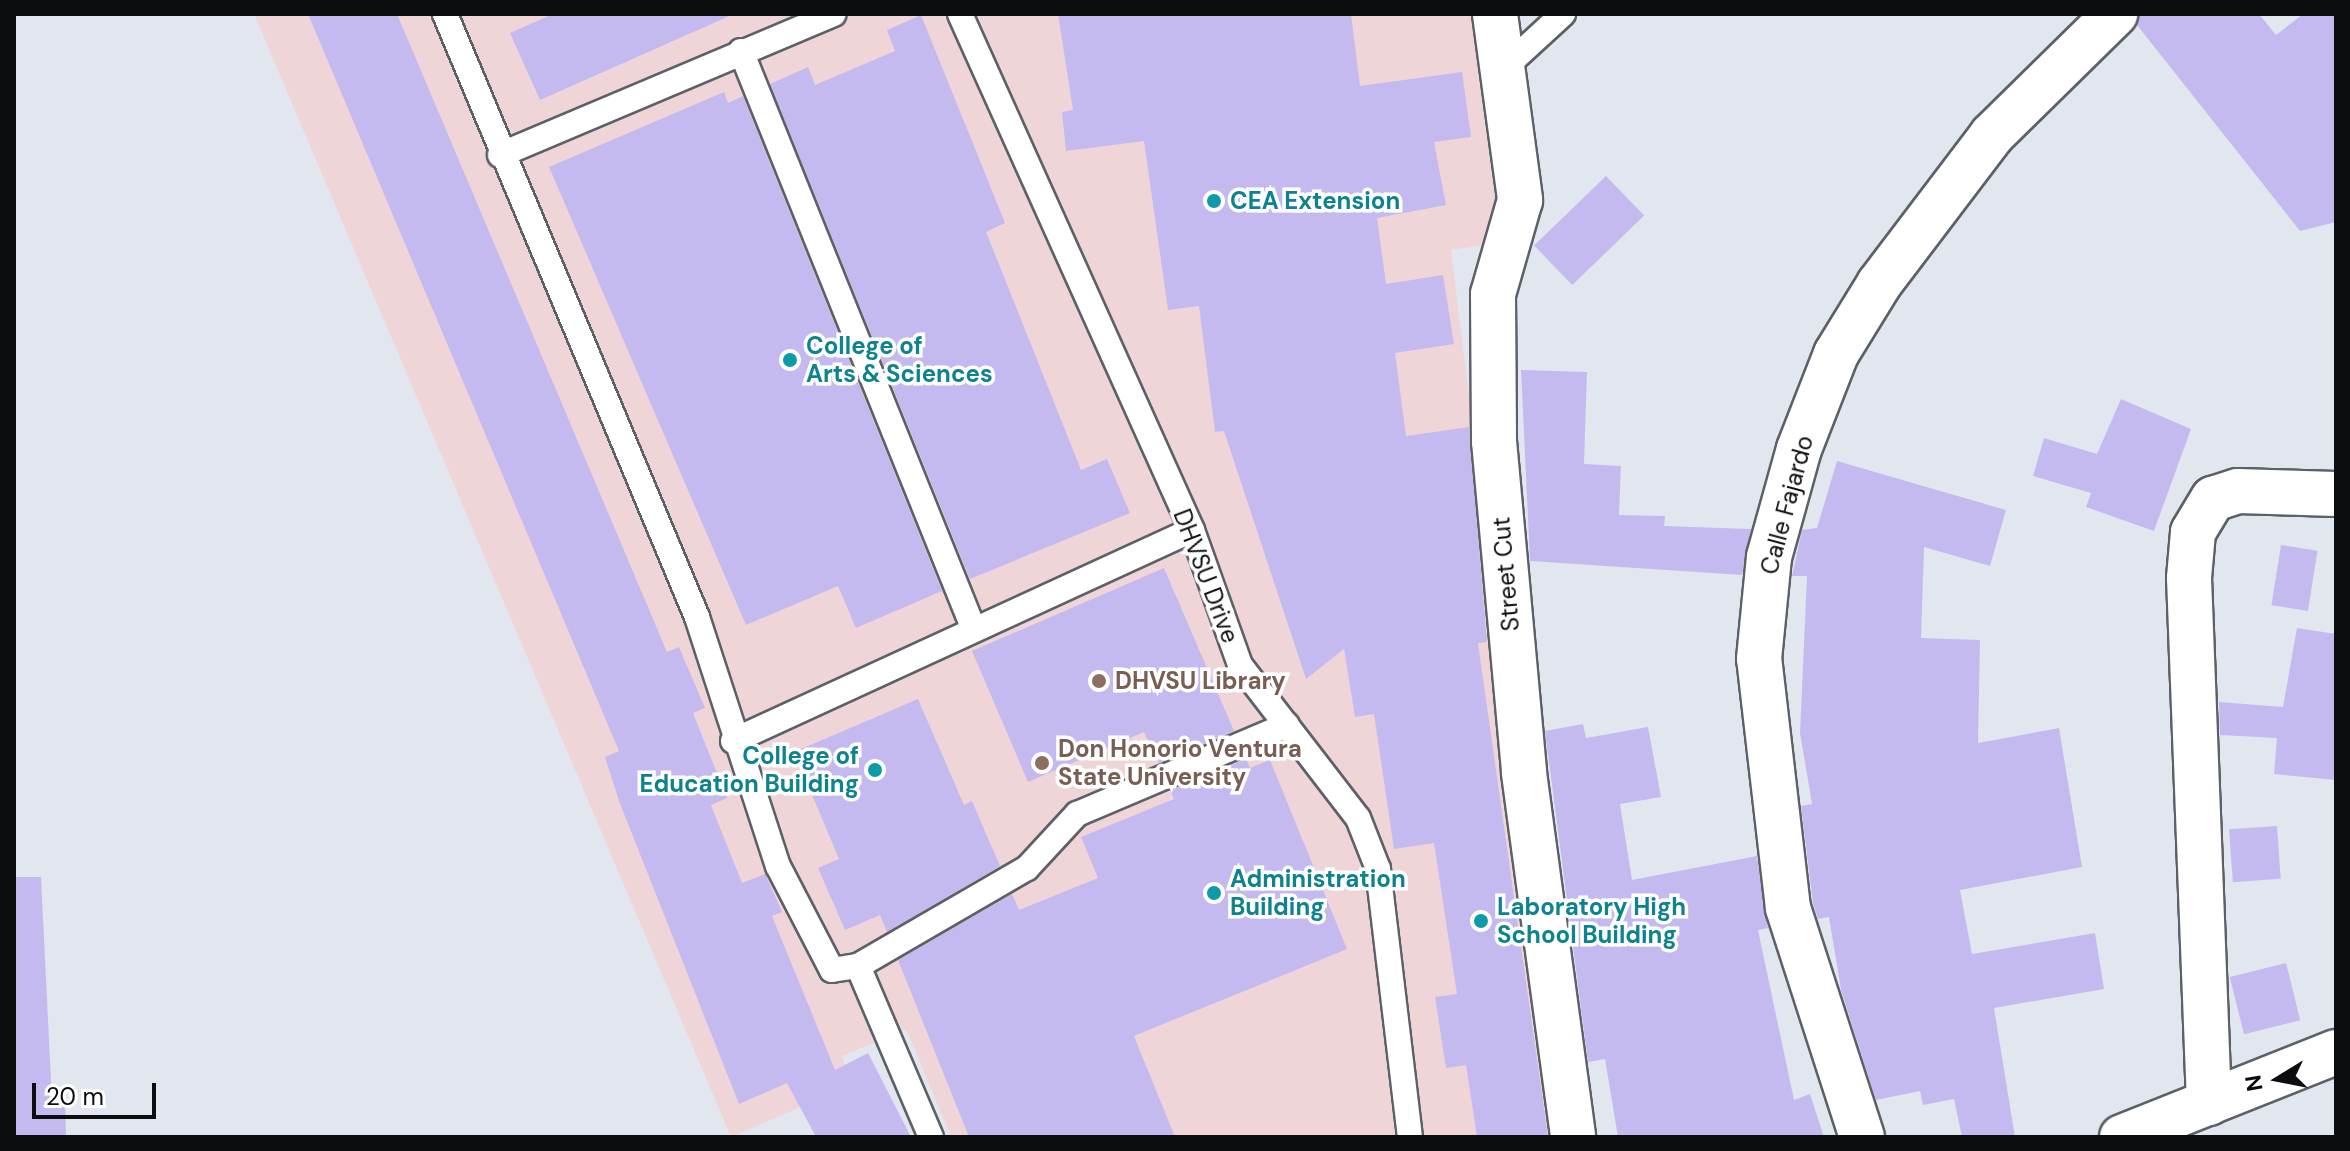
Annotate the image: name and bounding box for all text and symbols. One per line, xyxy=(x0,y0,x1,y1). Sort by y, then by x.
place label: CEA Extension xyxy=(1230,187,1400,215)
marker: CEA Extension xyxy=(1205,192,1223,210)
place label: College of Arts & Sciences xyxy=(806,332,993,388)
marker: College of Arts & Sciences xyxy=(781,351,799,369)
street label: Calle Fajardo xyxy=(1755,432,1819,578)
street label: DHVSU Drive xyxy=(1167,505,1245,647)
street label: Street Cut xyxy=(1487,516,1525,632)
place label: DHVSU Library xyxy=(1115,667,1286,695)
marker: DHVSU Library xyxy=(1090,672,1108,690)
place label: Don Honorio Ventura State University xyxy=(1058,735,1302,791)
place label: College of Education Building xyxy=(639,742,859,798)
marker: Don Honorio Ventura State University xyxy=(1033,754,1051,772)
marker: College of Education Building xyxy=(866,761,884,779)
place label: Administration Building xyxy=(1230,865,1406,921)
marker: Administration Building xyxy=(1205,884,1223,902)
place label: Laboratory High School Building xyxy=(1497,893,1686,949)
marker: Laboratory High School Building xyxy=(1472,912,1490,930)
north arrow xyxy=(2238,1039,2318,1119)
scale bar xyxy=(36,1067,160,1117)
text: N xyxy=(2238,1073,2270,1094)
text: 20 m xyxy=(46,1081,104,1112)

